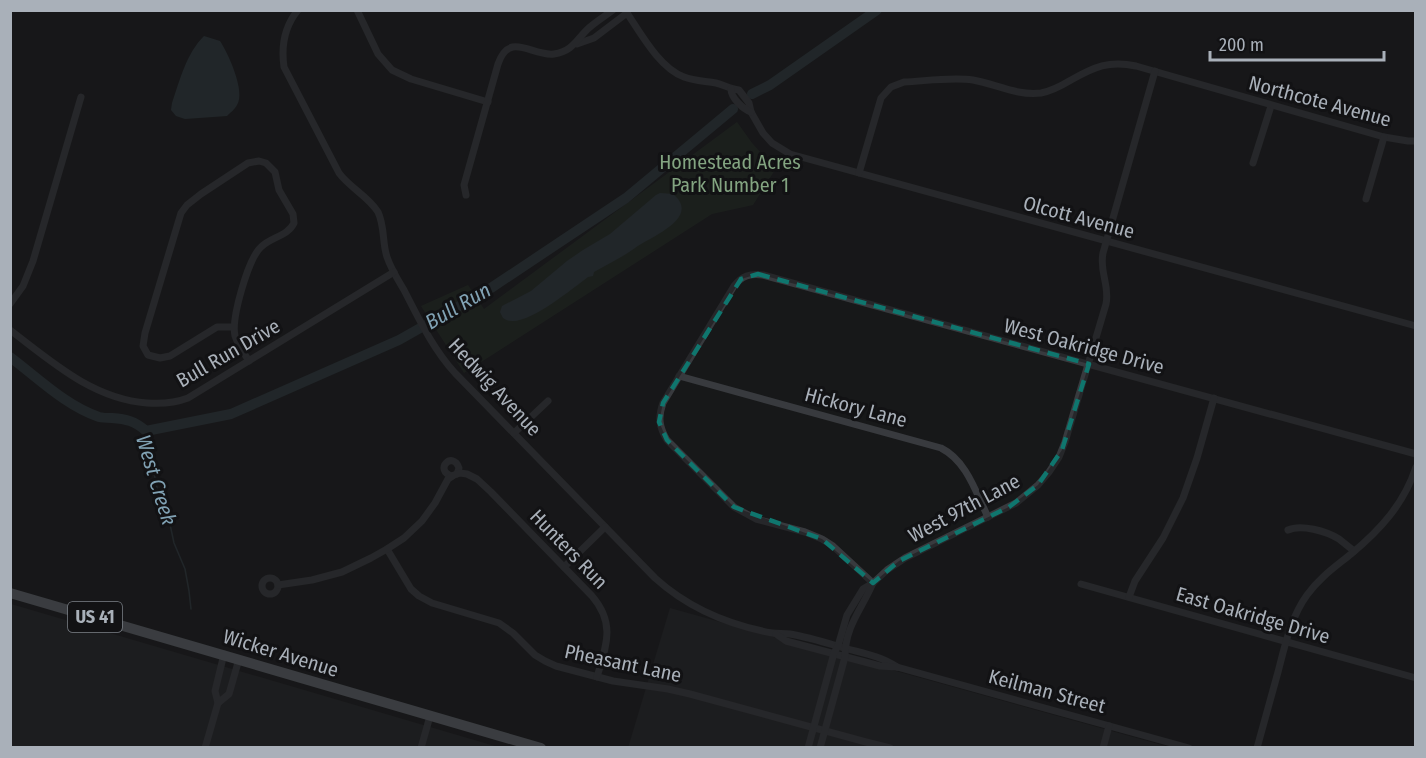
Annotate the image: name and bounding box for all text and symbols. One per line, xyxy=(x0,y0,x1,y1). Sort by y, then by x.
scale bar xyxy=(1210,24,1384,62)
text: 200 m xyxy=(1219,34,1264,56)
street label: Northcote Avenue xyxy=(1246,70,1394,132)
park label: Homestead Acres Park Number 1 xyxy=(659,150,801,197)
street label: Olcott Avenue xyxy=(1021,191,1137,243)
water label: Bull Run xyxy=(421,277,495,335)
street label: West Oakridge Drive xyxy=(1001,313,1167,379)
street label: Bull Run Drive xyxy=(172,314,284,392)
street label: Hedwig Avenue xyxy=(444,333,546,441)
street label: Hickory Lane xyxy=(802,382,910,432)
water label: West Creek xyxy=(130,432,182,528)
street label: West 97th Lane xyxy=(904,469,1024,547)
street label: Hunters Run xyxy=(525,504,613,594)
street label: East Oakridge Drive xyxy=(1173,582,1333,648)
road number: US 41 xyxy=(68,602,122,632)
street label: Wicker Avenue xyxy=(220,624,342,682)
street label: Pheasant Lane xyxy=(562,639,684,687)
street label: Keilman Street xyxy=(986,664,1109,718)

